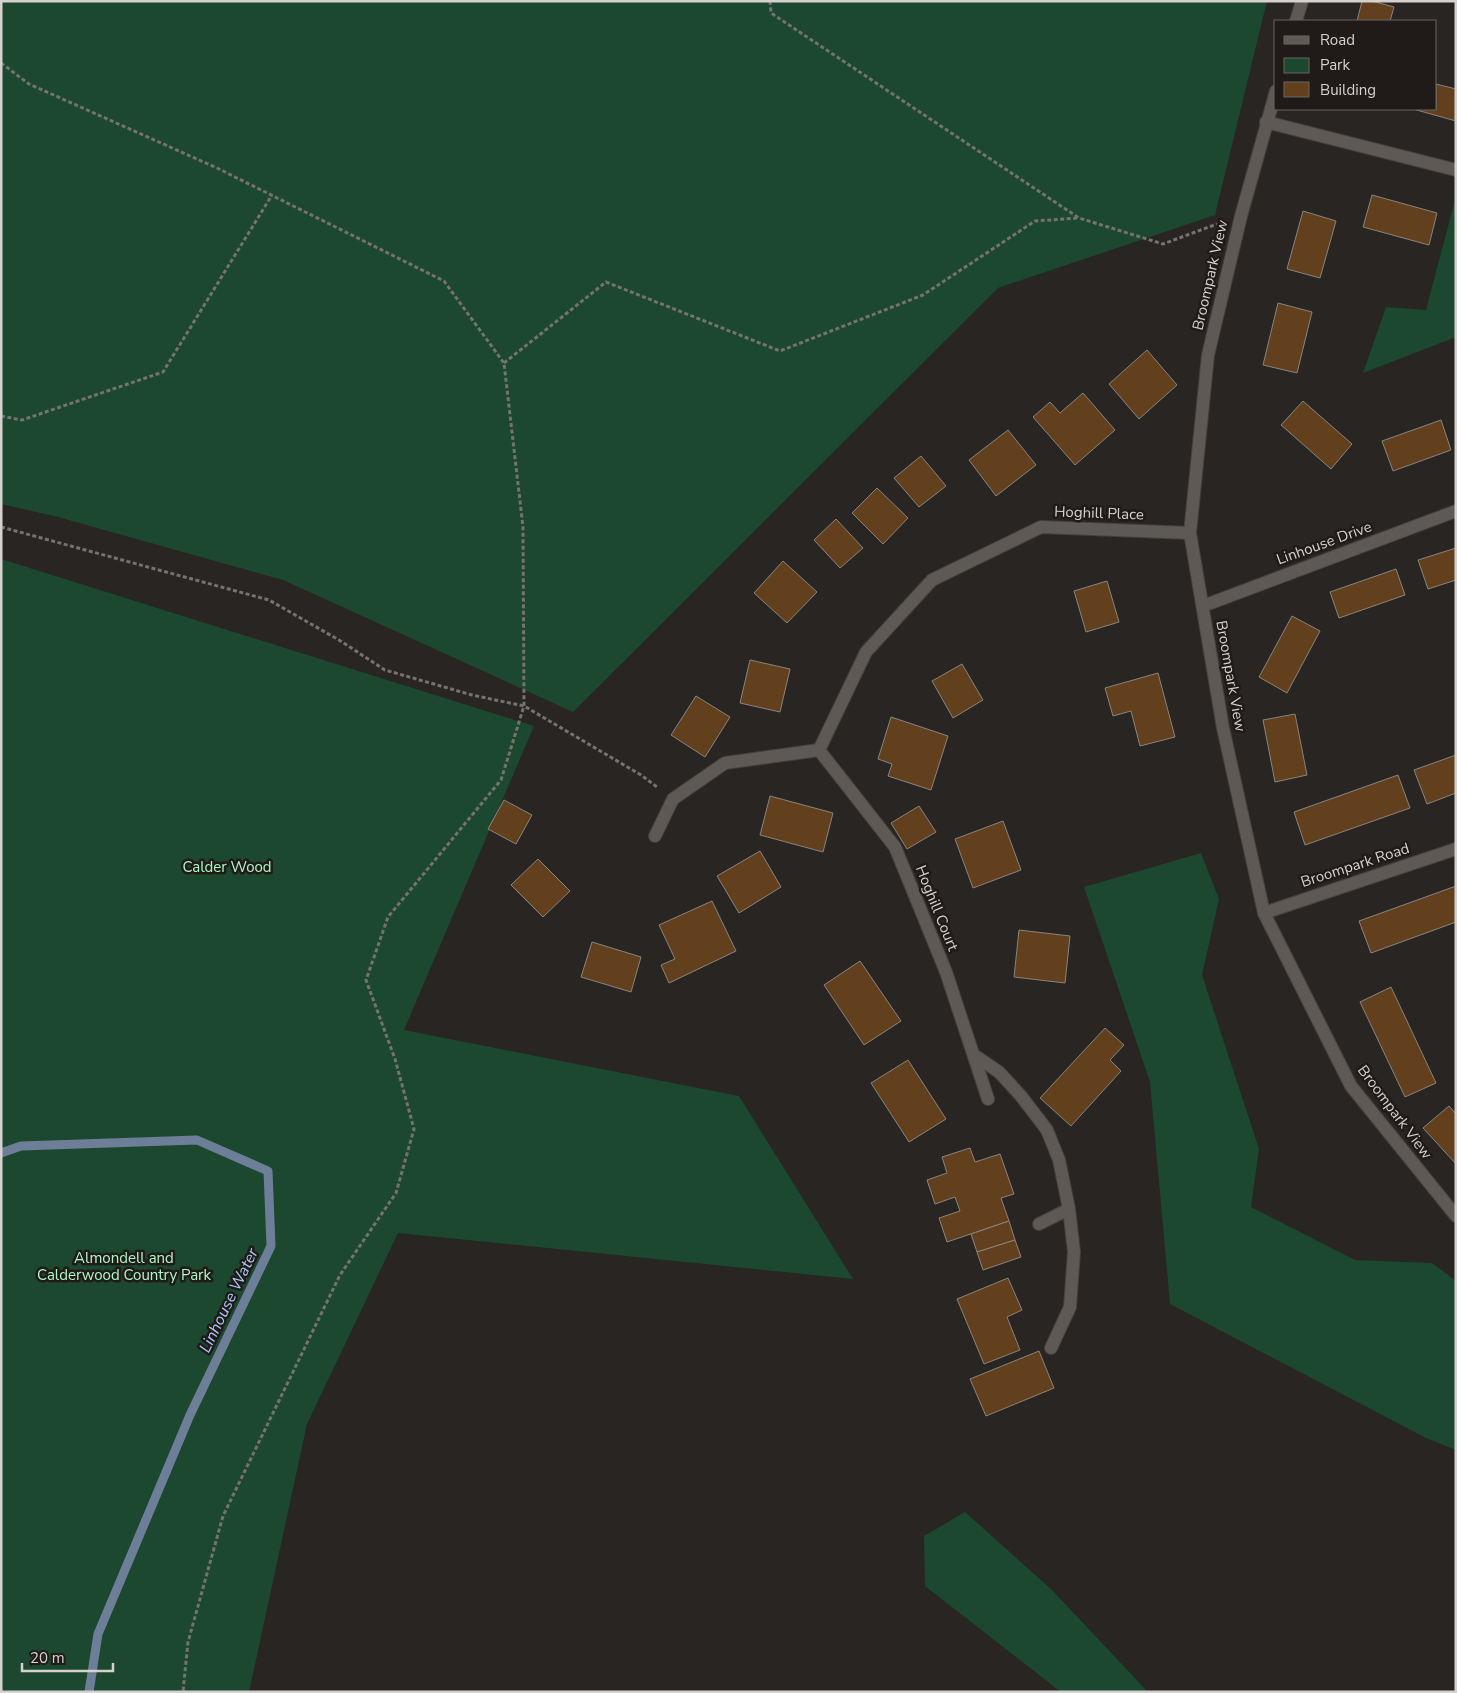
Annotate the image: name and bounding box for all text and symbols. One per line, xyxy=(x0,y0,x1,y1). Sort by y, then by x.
legend xyxy=(1274,20,1437,110)
text: Road xyxy=(1320,30,1355,50)
text: Park xyxy=(1320,55,1350,75)
text: Building xyxy=(1320,80,1376,100)
street label: Broompark View xyxy=(1188,217,1233,332)
street label: Hoghill Place xyxy=(1054,501,1144,525)
street label: Linhouse Drive xyxy=(1274,516,1374,570)
street label: Broompark View xyxy=(1211,619,1251,734)
street label: Broompark Road xyxy=(1298,838,1412,892)
park label: Calder Wood xyxy=(182,857,272,877)
street label: Hoghill Court xyxy=(911,862,964,954)
street label: Broompark View xyxy=(1353,1061,1437,1163)
water label: Linhouse Water xyxy=(194,1243,264,1356)
park label: Almondell and Calderwood Country Park xyxy=(37,1248,211,1285)
scale bar xyxy=(22,1640,114,1672)
text: 20 m xyxy=(30,1648,65,1668)

